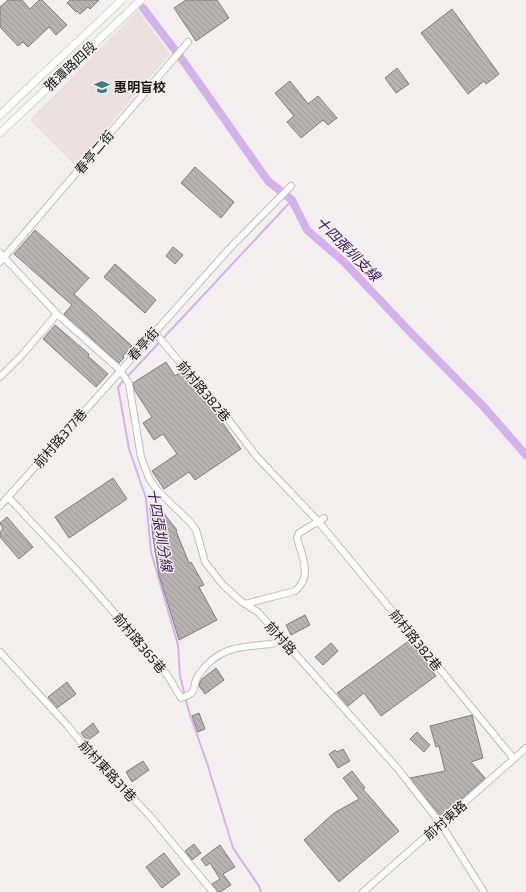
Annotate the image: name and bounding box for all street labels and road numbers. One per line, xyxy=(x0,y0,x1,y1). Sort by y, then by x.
street label: 雅潭路四段 xyxy=(41,38,99,94)
street label: 春亭二街 xyxy=(71,127,117,177)
street label: 春亭街 xyxy=(124,324,162,364)
street label: 前村路382巷 xyxy=(174,357,234,425)
street label: 前村路377巷 xyxy=(30,405,90,471)
street label: 前村路382巷 xyxy=(386,606,446,674)
street label: 前村路365巷 xyxy=(110,610,170,676)
street label: 前村路 xyxy=(262,618,300,658)
street label: 前村東路31巷 xyxy=(76,737,140,805)
street label: 前村東路 xyxy=(420,797,470,843)

